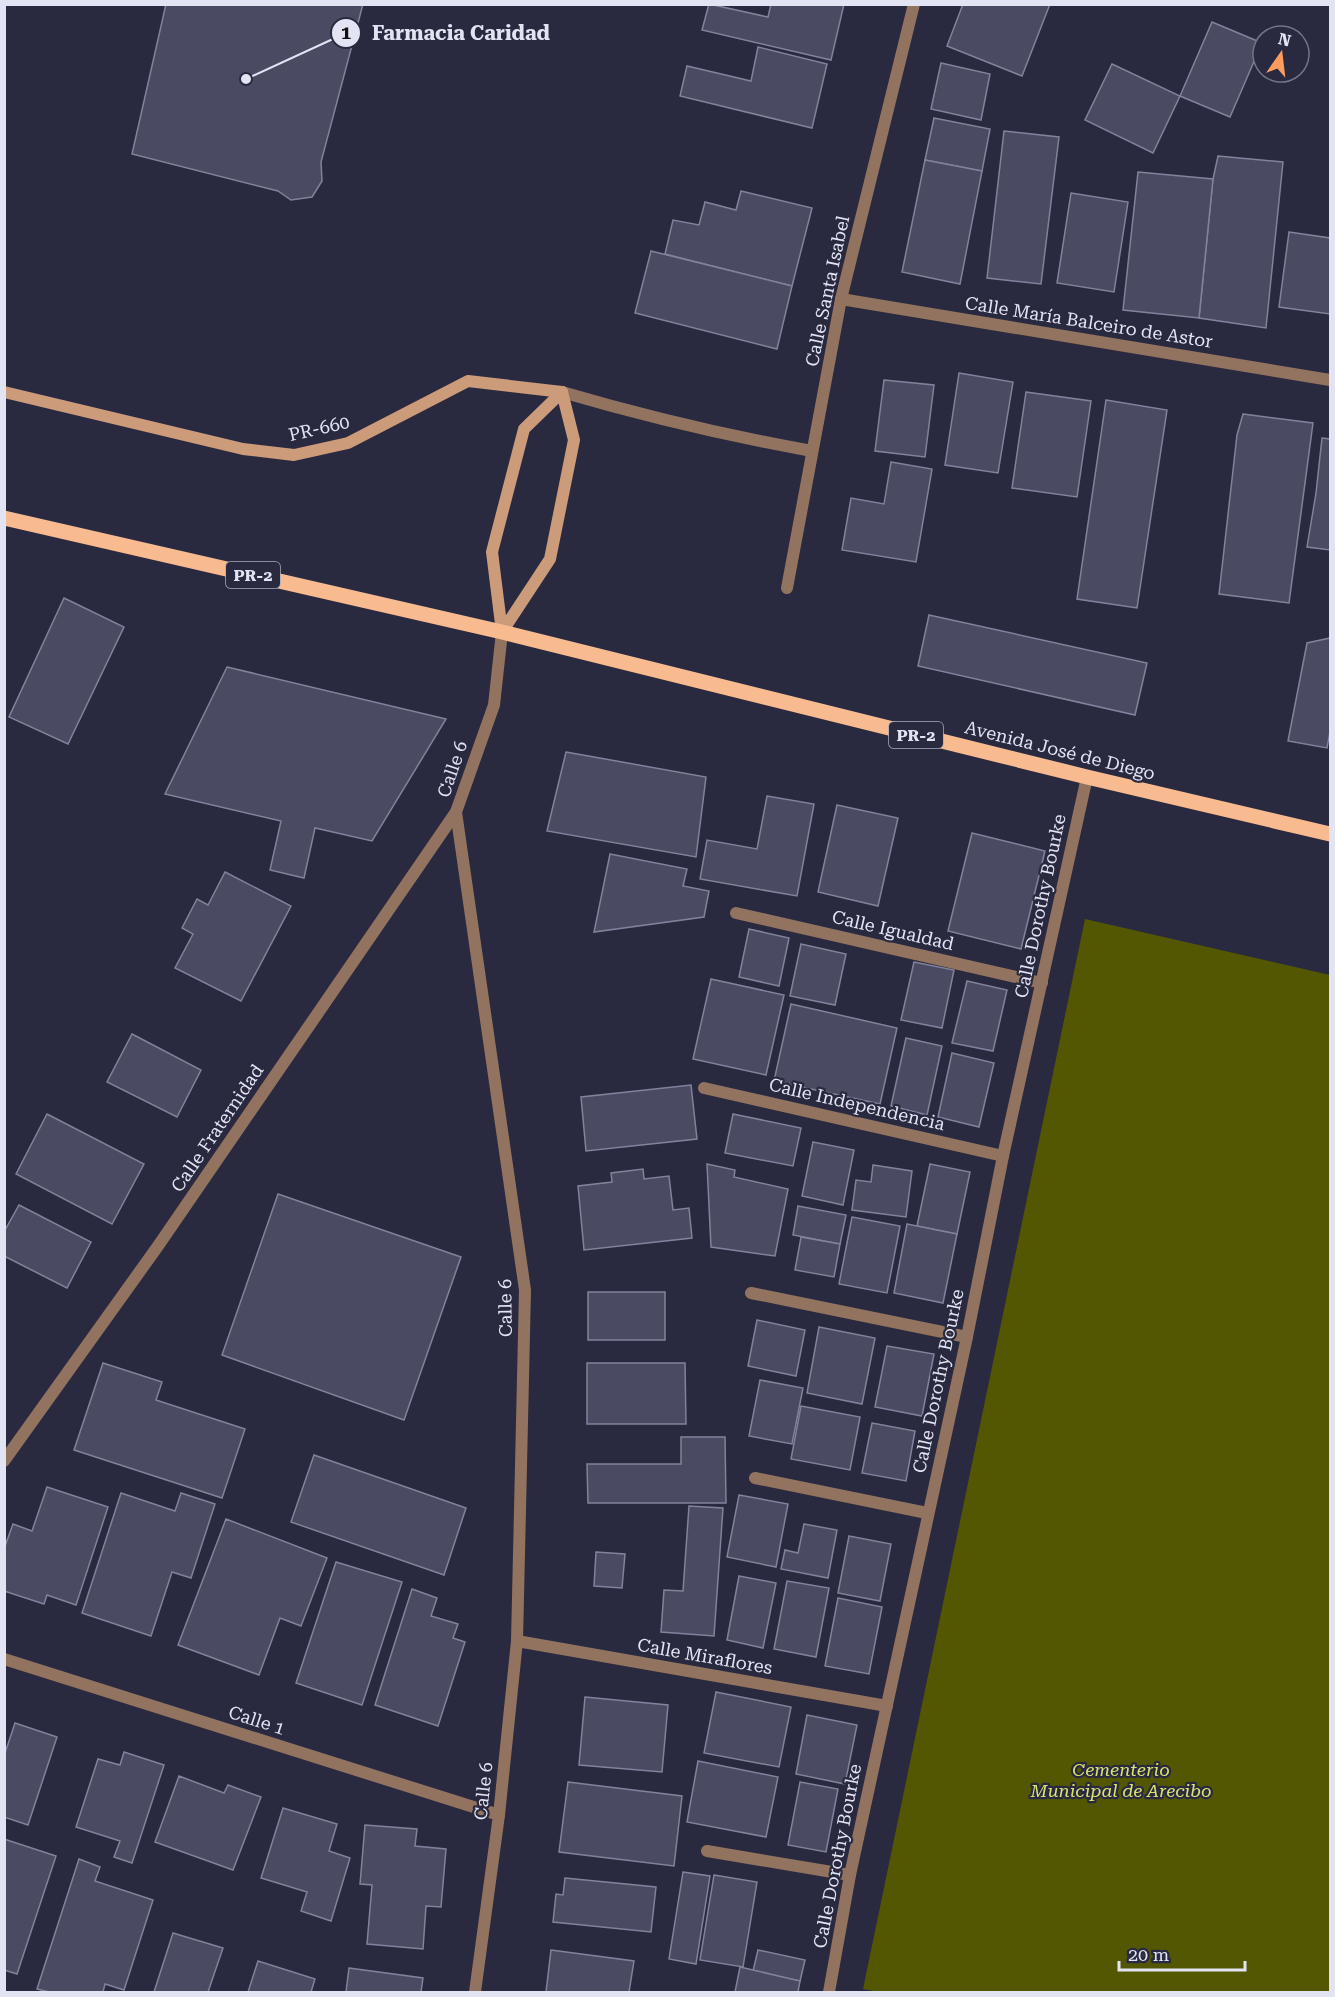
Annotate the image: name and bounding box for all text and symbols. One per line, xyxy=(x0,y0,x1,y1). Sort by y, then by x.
callout: Farmacia Caridad xyxy=(331,14,562,52)
text: Farmacia Caridad xyxy=(372,21,551,45)
text: 1 xyxy=(341,22,351,43)
north arrow xyxy=(1251,24,1311,84)
text: N xyxy=(1276,29,1293,51)
street label: Calle Santa Isabel xyxy=(801,213,853,368)
street label: Calle María Balceiro de Astor xyxy=(964,292,1214,352)
street label: PR-660 xyxy=(287,411,351,445)
road number: PR-2 xyxy=(226,562,280,588)
street label: Avenida José de Diego xyxy=(963,716,1157,784)
road number: PR-2 xyxy=(889,722,943,748)
street label: Calle 6 xyxy=(433,738,471,800)
street label: Calle Dorothy Bourke xyxy=(1010,812,1070,1000)
street label: Calle Igualdad xyxy=(830,906,956,954)
street label: Calle Fraternidad xyxy=(167,1060,268,1196)
street label: Calle Independencia xyxy=(767,1074,947,1135)
street label: Calle 6 xyxy=(494,1279,516,1337)
street label: Calle Dorothy Bourke xyxy=(908,1287,968,1475)
street label: Calle Miraflores xyxy=(636,1634,774,1678)
street label: Calle 1 xyxy=(226,1701,288,1739)
park label: Cementerio Municipal de Arecibo xyxy=(1030,1759,1211,1801)
street label: Calle 6 xyxy=(470,1761,496,1821)
street label: Calle Dorothy Bourke xyxy=(809,1762,865,1950)
scale bar xyxy=(1119,1934,1245,1972)
text: 20 m xyxy=(1128,1944,1169,1965)

